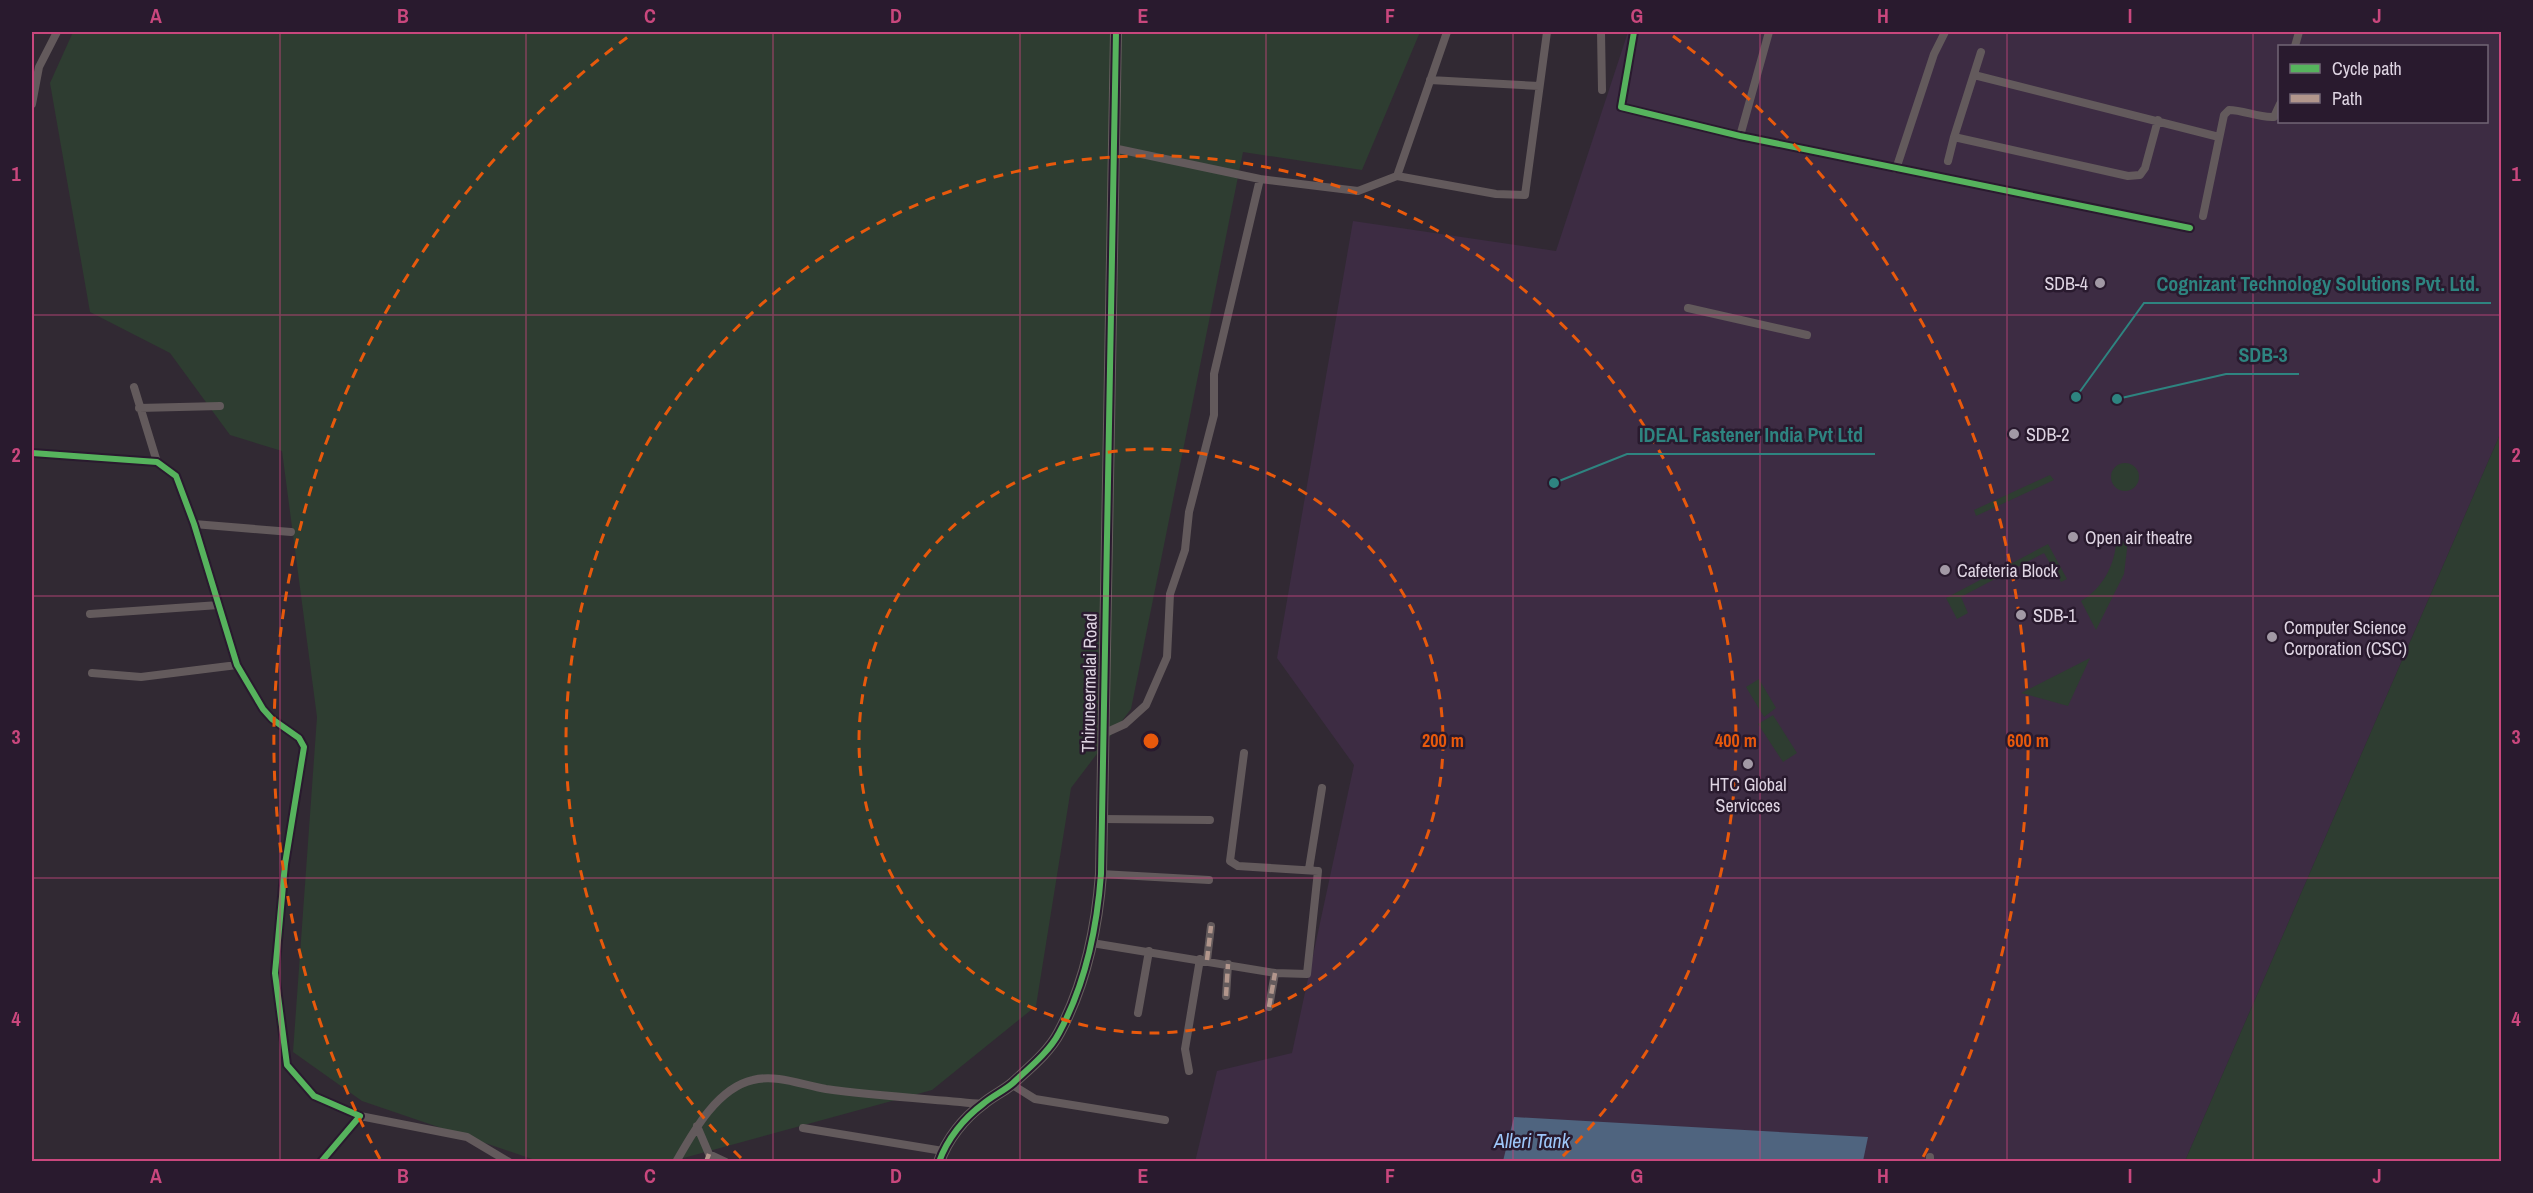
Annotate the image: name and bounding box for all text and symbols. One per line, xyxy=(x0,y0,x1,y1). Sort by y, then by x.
text: A xyxy=(150,2,162,29)
text: B xyxy=(397,2,409,29)
text: C xyxy=(644,2,656,29)
text: D xyxy=(890,2,902,29)
text: E xyxy=(1138,2,1149,29)
text: F xyxy=(1385,2,1395,29)
text: G xyxy=(1631,2,1643,29)
text: H xyxy=(1877,2,1889,29)
text: I xyxy=(2128,2,2132,29)
text: J xyxy=(2372,2,2382,29)
legend xyxy=(2278,45,2488,123)
text: Cycle path xyxy=(2332,56,2402,81)
text: Path xyxy=(2332,86,2362,111)
text: 1 xyxy=(11,160,21,187)
text: 1 xyxy=(2511,160,2521,187)
callout: Cognizant Technology Solutions Pvt. Ltd. xyxy=(2144,265,2491,303)
text: Cognizant Technology Solutions Pvt. Ltd. xyxy=(2156,270,2480,297)
place label: SDB-4 xyxy=(2045,271,2088,296)
marker: SDB-4 xyxy=(2093,276,2107,290)
callout: SDB-3 xyxy=(2226,336,2299,374)
text: SDB-3 xyxy=(2238,341,2288,368)
callout: IDEAL Fastener India Pvt Ltd xyxy=(1627,416,1875,454)
text: IDEAL Fastener India Pvt Ltd xyxy=(1639,421,1863,448)
place label: SDB-2 xyxy=(2026,422,2069,447)
marker: SDB-2 xyxy=(2007,427,2021,441)
text: 2 xyxy=(11,441,21,468)
text: 2 xyxy=(2511,441,2521,468)
place label: Open air theatre xyxy=(2085,525,2193,550)
marker: Open air theatre xyxy=(2066,530,2080,544)
place label: Cafeteria Block xyxy=(1957,558,2059,583)
marker: Cafeteria Block xyxy=(1938,563,1952,577)
place label: SDB-1 xyxy=(2033,603,2077,628)
marker: SDB-1 xyxy=(2014,608,2028,622)
street label: Thiruneermalai Road xyxy=(1075,613,1103,753)
place label: Computer Science Corporation (CSC) xyxy=(2284,615,2407,661)
marker: Computer Science Corporation (CSC) xyxy=(2265,630,2279,644)
text: 3 xyxy=(11,723,21,750)
text: 3 xyxy=(2511,723,2521,750)
text: 200 m xyxy=(1422,728,1464,753)
text: 400 m xyxy=(1715,728,1757,753)
text: 600 m xyxy=(2007,728,2049,753)
centre of rings xyxy=(1141,731,1161,751)
marker: HTC Global Servicces xyxy=(1741,757,1755,771)
place label: HTC Global Servicces xyxy=(1709,772,1787,818)
text: 4 xyxy=(11,1005,21,1032)
text: 4 xyxy=(2511,1005,2521,1032)
water label: Alleri Tank xyxy=(1493,1127,1571,1154)
text: A xyxy=(150,1162,162,1189)
text: B xyxy=(397,1162,409,1189)
text: C xyxy=(644,1162,656,1189)
text: D xyxy=(890,1162,902,1189)
text: E xyxy=(1138,1162,1149,1189)
text: F xyxy=(1385,1162,1395,1189)
text: G xyxy=(1631,1162,1643,1189)
text: H xyxy=(1877,1162,1889,1189)
text: I xyxy=(2128,1162,2132,1189)
text: J xyxy=(2372,1162,2382,1189)

